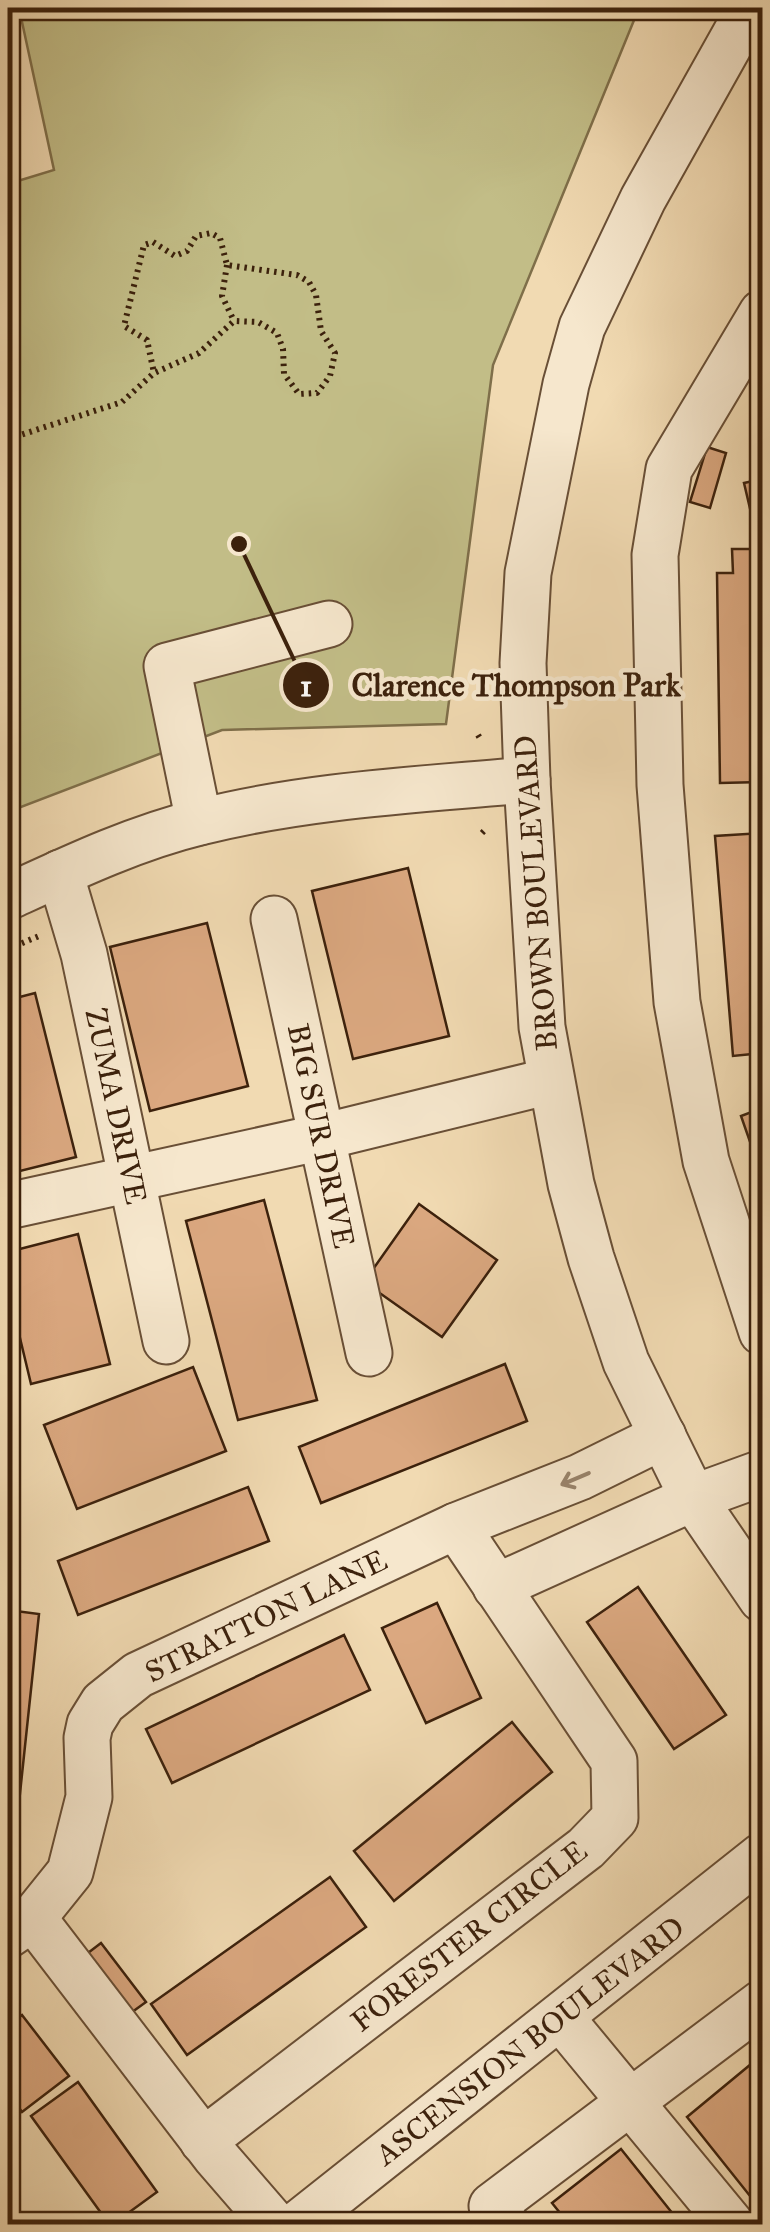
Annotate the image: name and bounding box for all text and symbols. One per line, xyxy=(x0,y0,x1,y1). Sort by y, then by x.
callout: Clarence Thompson Park xyxy=(281,654,700,716)
text: Clarence Thompson Park xyxy=(352,666,682,705)
text: 1 xyxy=(300,668,312,704)
street label: BROWN BOULEVARD xyxy=(507,734,565,1052)
street label: ZUMA DRIVE xyxy=(78,1005,154,1207)
street label: BIG SUR DRIVE xyxy=(280,1020,362,1252)
one-way arrow xyxy=(560,1471,591,1489)
street label: STRATTON LANE xyxy=(139,1542,393,1690)
street label: FORESTER CIRCLE xyxy=(344,1833,594,2039)
street label: ASCENSION BOULEVARD xyxy=(367,1909,692,2174)

